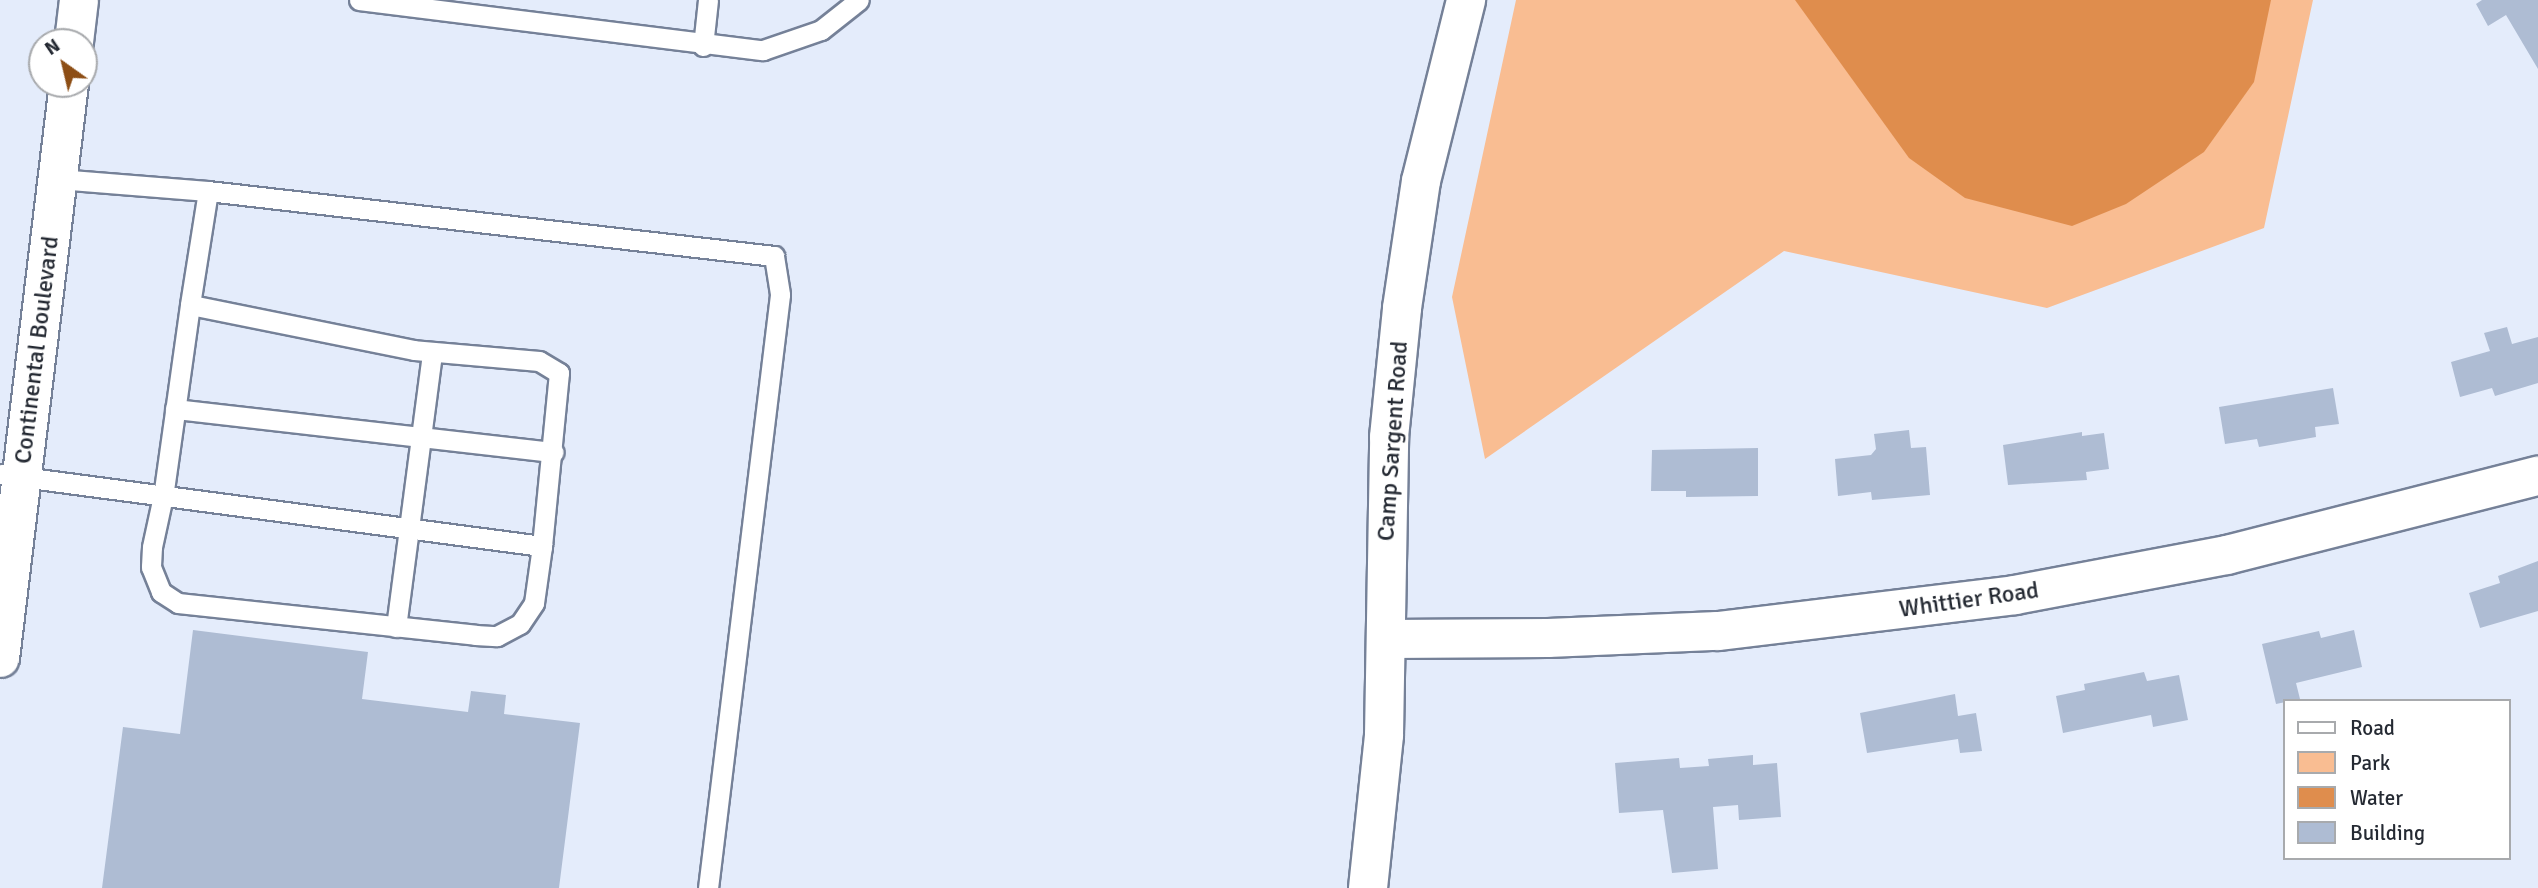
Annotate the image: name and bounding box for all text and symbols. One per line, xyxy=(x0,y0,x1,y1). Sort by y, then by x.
north arrow xyxy=(28,28,98,98)
text: N xyxy=(40,34,65,61)
street label: Continental Boulevard xyxy=(9,235,65,465)
street label: Camp Sargent Road xyxy=(1372,340,1414,542)
street label: Whittier Road xyxy=(1897,576,2041,624)
legend xyxy=(2282,699,2510,860)
text: Road xyxy=(2350,715,2395,741)
text: Park xyxy=(2350,750,2390,776)
text: Water xyxy=(2350,785,2403,811)
text: Building xyxy=(2350,820,2425,846)

